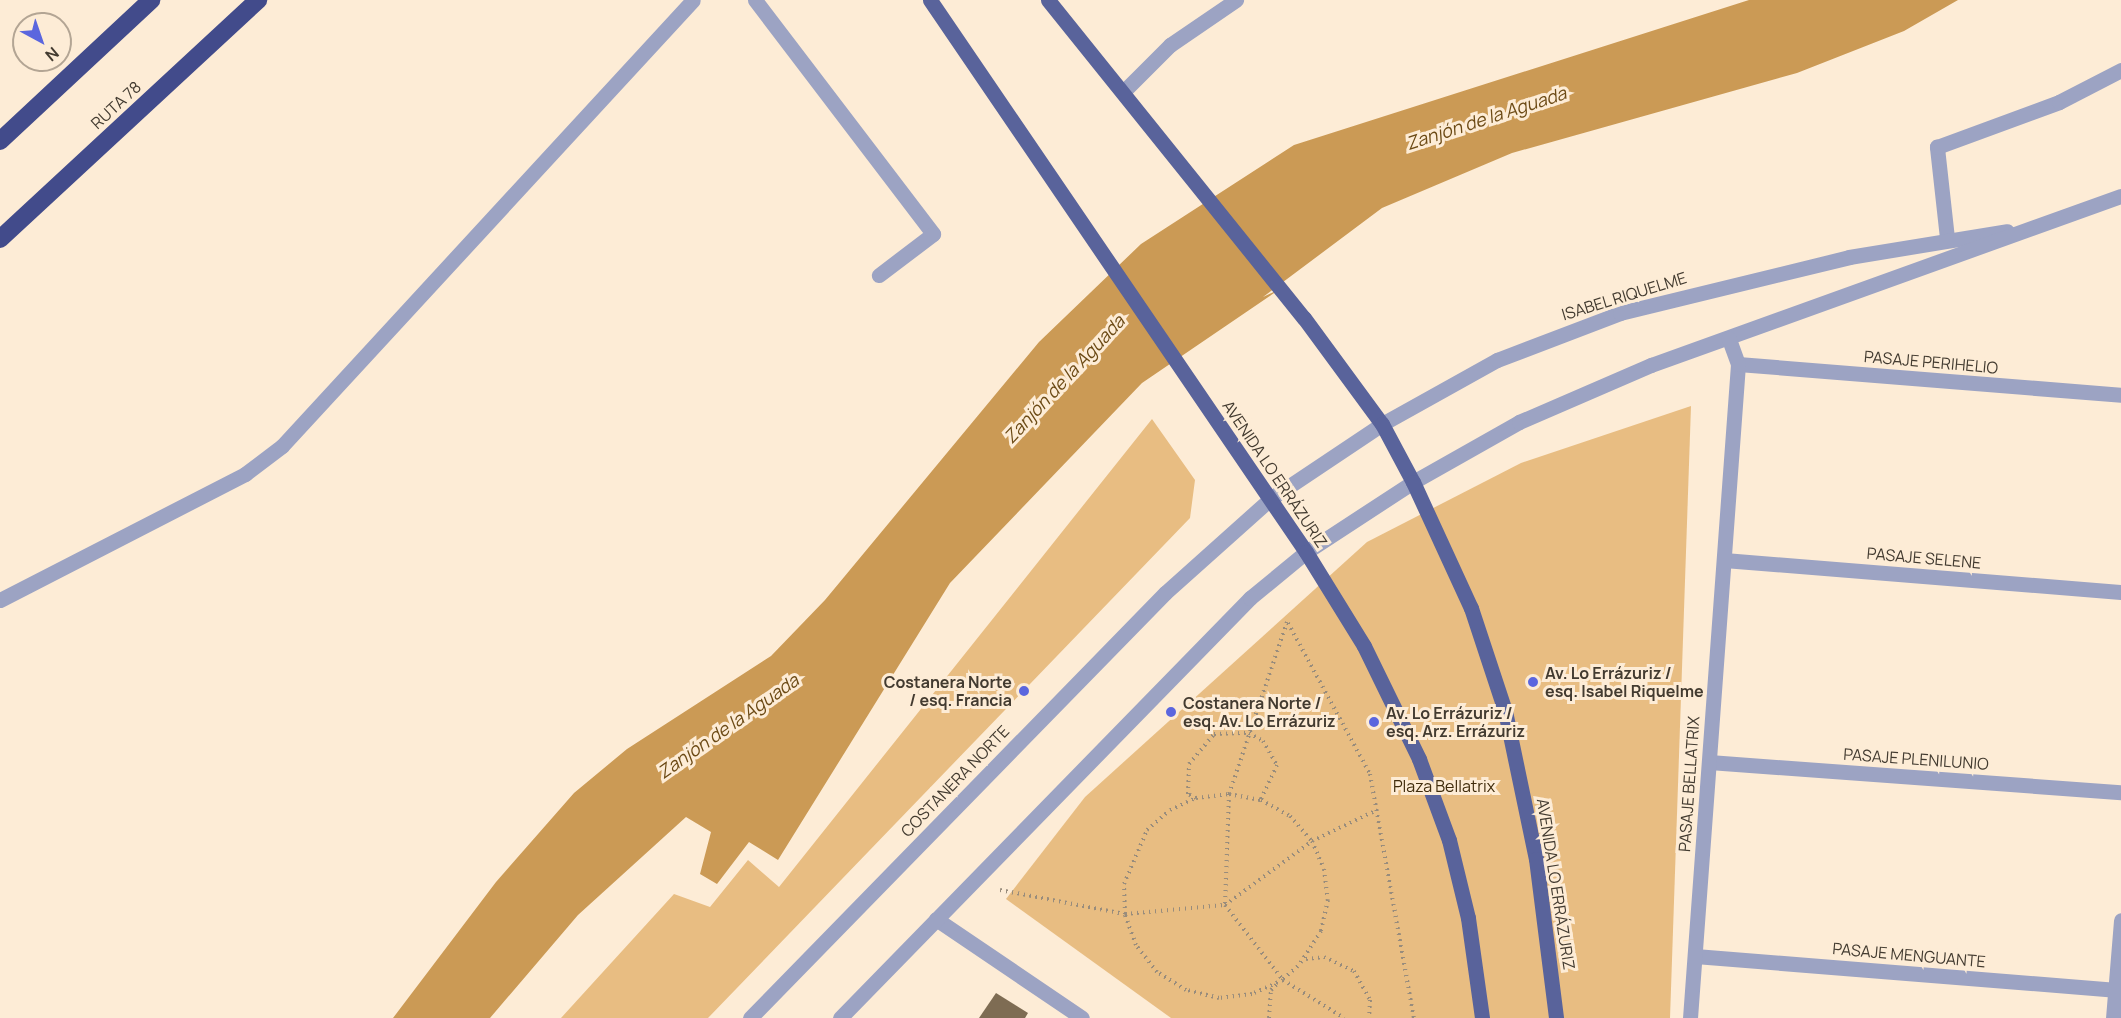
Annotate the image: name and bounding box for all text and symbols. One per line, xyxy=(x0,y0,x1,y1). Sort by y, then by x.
north arrow xyxy=(12,12,72,72)
text: N xyxy=(41,42,64,66)
street label: RUTA 78 xyxy=(87,77,145,133)
water label: Zanjón de la Aguada xyxy=(1403,82,1569,154)
street label: ISABEL RIQUELME xyxy=(1559,268,1689,324)
water label: Zanjón de la Aguada xyxy=(999,310,1129,448)
street label: PASAJE PERIHELIO xyxy=(1863,347,1999,377)
street label: AVENIDA LO ERRÁZURIZ xyxy=(1219,397,1331,551)
street label: PASAJE SELENE xyxy=(1866,543,1982,573)
place label: Av. Lo Errázuriz / esq. Isabel Riquelme xyxy=(1545,663,1704,701)
water label: Zanjón de la Aguada xyxy=(653,669,803,783)
place label: Costanera Norte / esq. Francia xyxy=(884,672,1012,710)
marker: Av. Lo Errázuriz / esq. Isabel Riquelme xyxy=(1526,675,1540,689)
marker: Costanera Norte / esq. Francia xyxy=(1017,684,1031,698)
place label: Costanera Norte / esq. Av. Lo Errázuriz xyxy=(1183,693,1336,731)
place label: Av. Lo Errázuriz / esq. Arz. Errázuriz xyxy=(1386,703,1525,741)
marker: Costanera Norte / esq. Av. Lo Errázuriz xyxy=(1164,705,1178,719)
marker: Av. Lo Errázuriz / esq. Arz. Errázuriz xyxy=(1367,715,1381,729)
street label: PASAJE BELLATRIX xyxy=(1675,716,1703,852)
street label: COSTANERA NORTE xyxy=(897,721,1013,841)
street label: PASAJE PLENILUNIO xyxy=(1843,744,1989,774)
park label: Plaza Bellatrix xyxy=(1393,776,1495,796)
street label: AVENIDA LO ERRÁZURIZ xyxy=(1533,797,1579,971)
street label: PASAJE MENGUANTE xyxy=(1832,939,1986,971)

